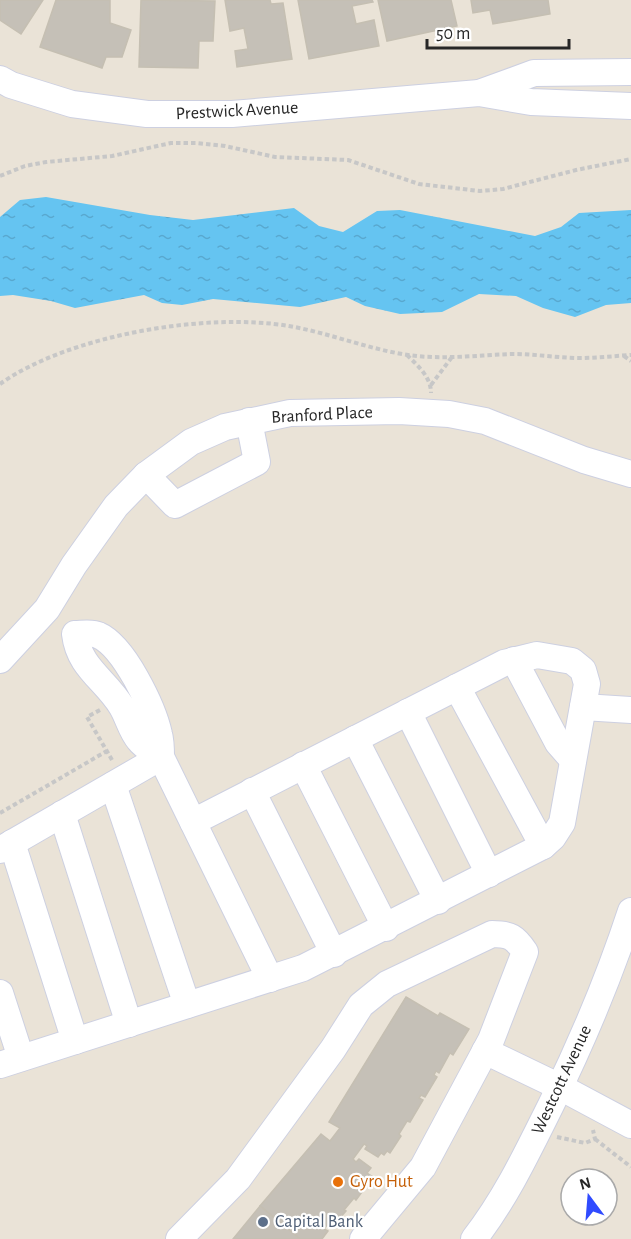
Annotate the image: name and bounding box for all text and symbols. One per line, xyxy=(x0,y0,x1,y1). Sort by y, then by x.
scale bar xyxy=(427,12,570,50)
text: 50 m xyxy=(436,25,470,43)
street label: Prestwick Avenue xyxy=(175,99,299,123)
street label: Branford Place xyxy=(271,403,373,427)
street label: Westcott Avenue xyxy=(529,1023,595,1137)
north arrow xyxy=(559,1167,619,1227)
place label: Gyro Hut xyxy=(350,1173,413,1191)
text: N xyxy=(578,1174,593,1193)
marker: Gyro Hut xyxy=(331,1175,345,1189)
place label: Capital Bank xyxy=(275,1213,364,1231)
marker: Capital Bank xyxy=(256,1215,270,1229)

